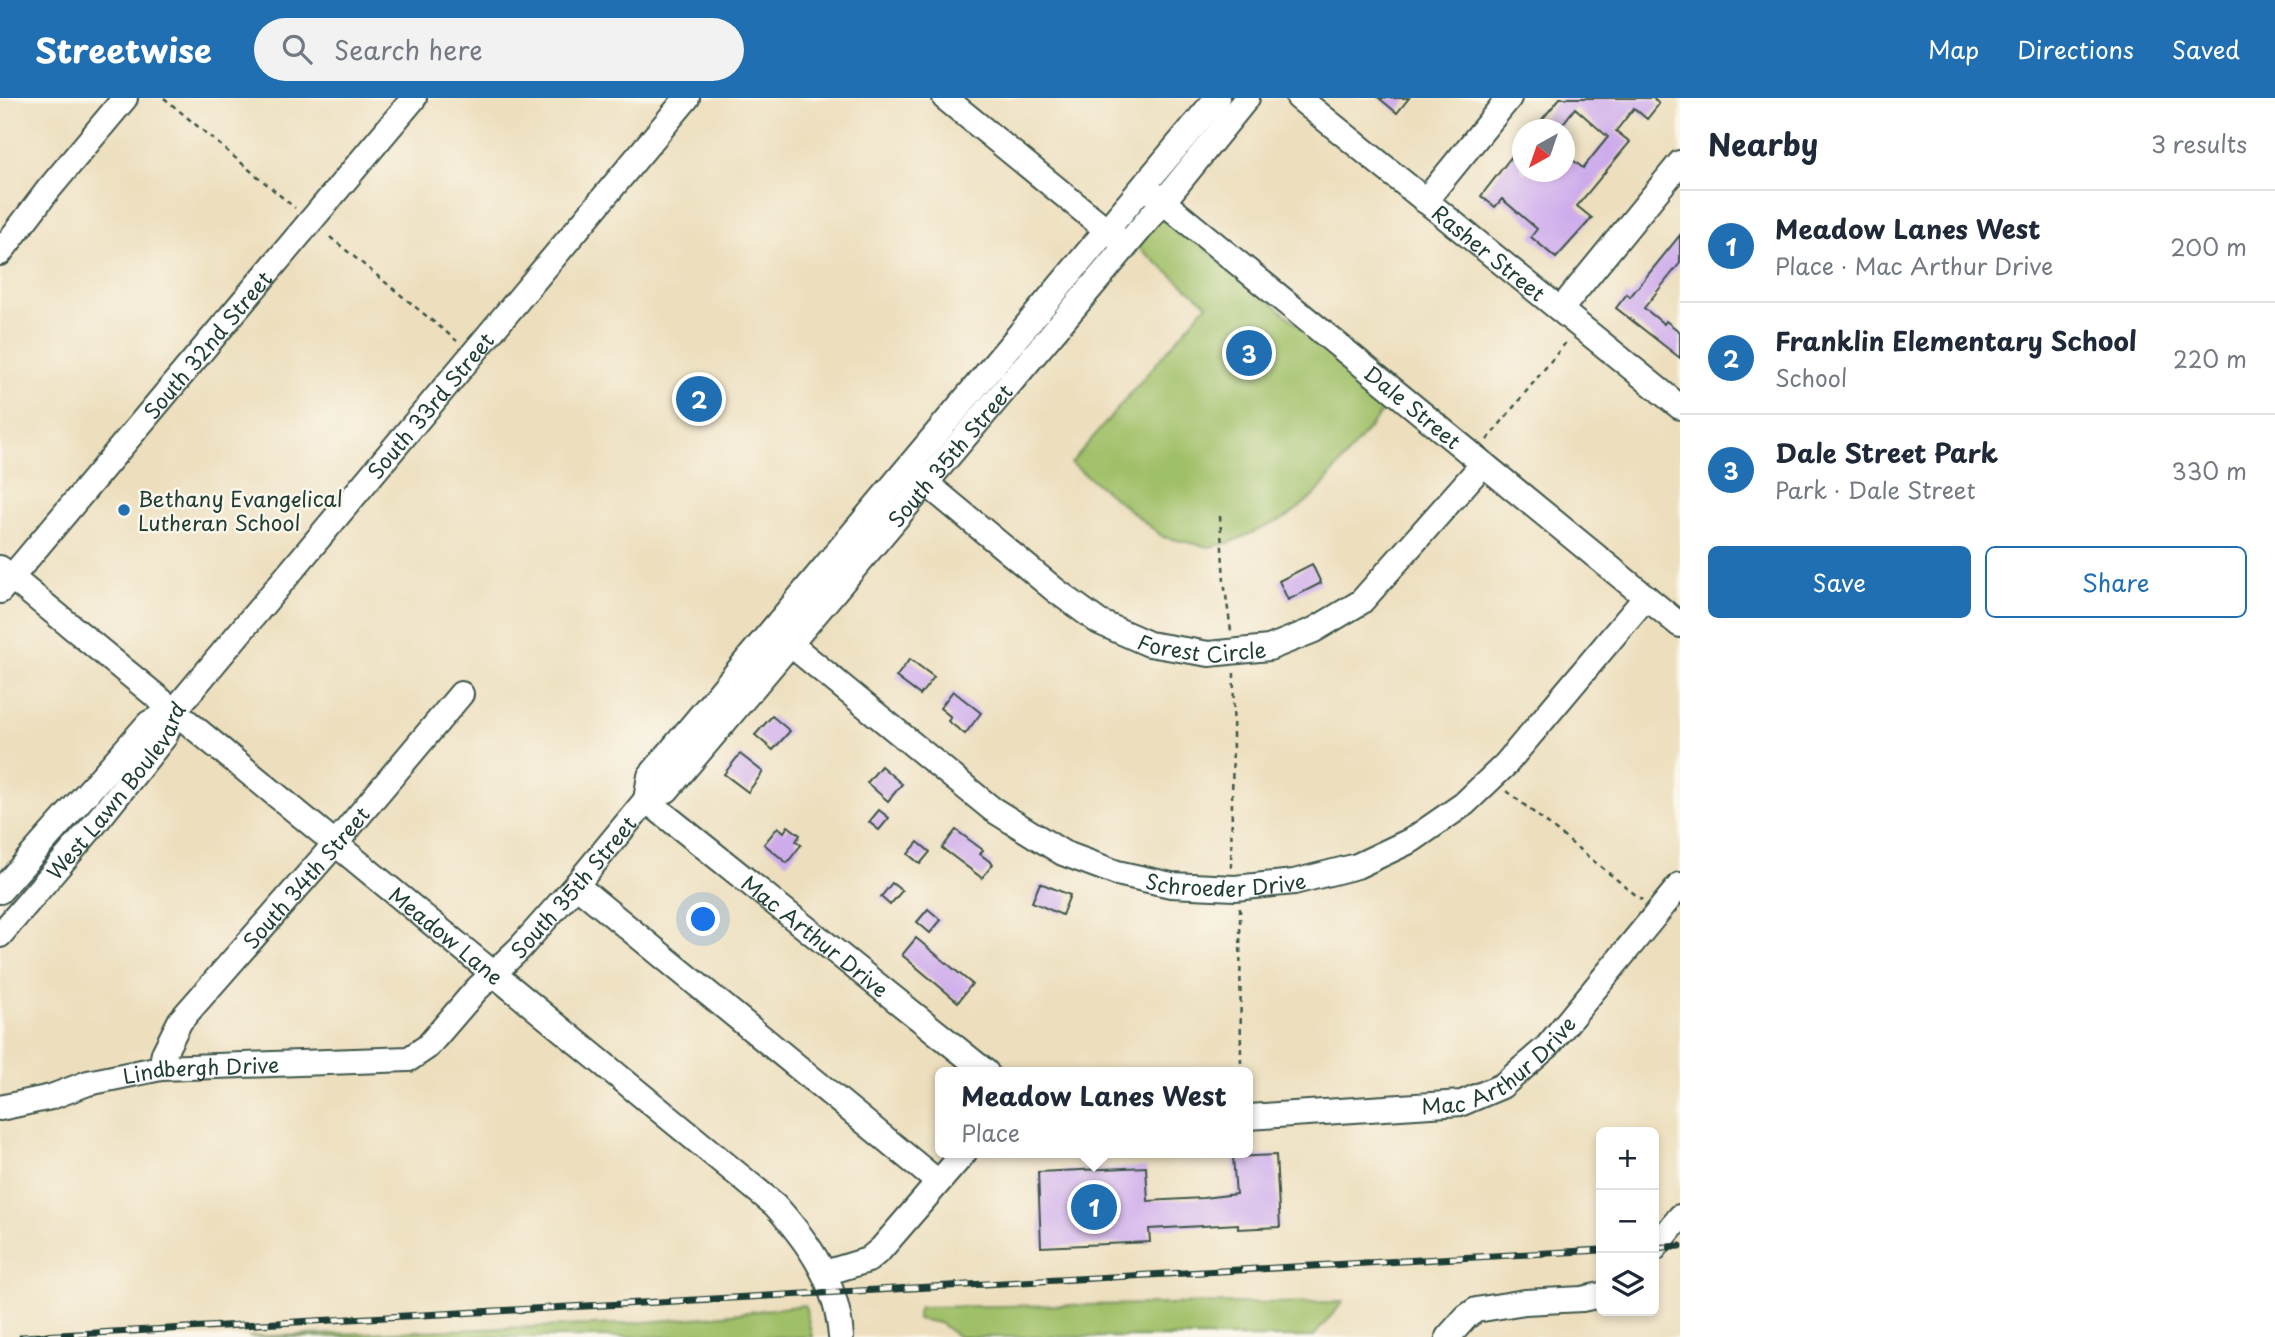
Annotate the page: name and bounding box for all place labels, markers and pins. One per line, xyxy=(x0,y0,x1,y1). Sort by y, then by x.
pin: 3 xyxy=(1226,327,1272,379)
pin: 2 xyxy=(676,373,722,425)
place label: Bethany Evangelical Lutheran School xyxy=(138,482,343,538)
marker: Bethany Evangelical Lutheran School xyxy=(116,502,132,518)
pin: 1 xyxy=(1071,1181,1117,1233)

